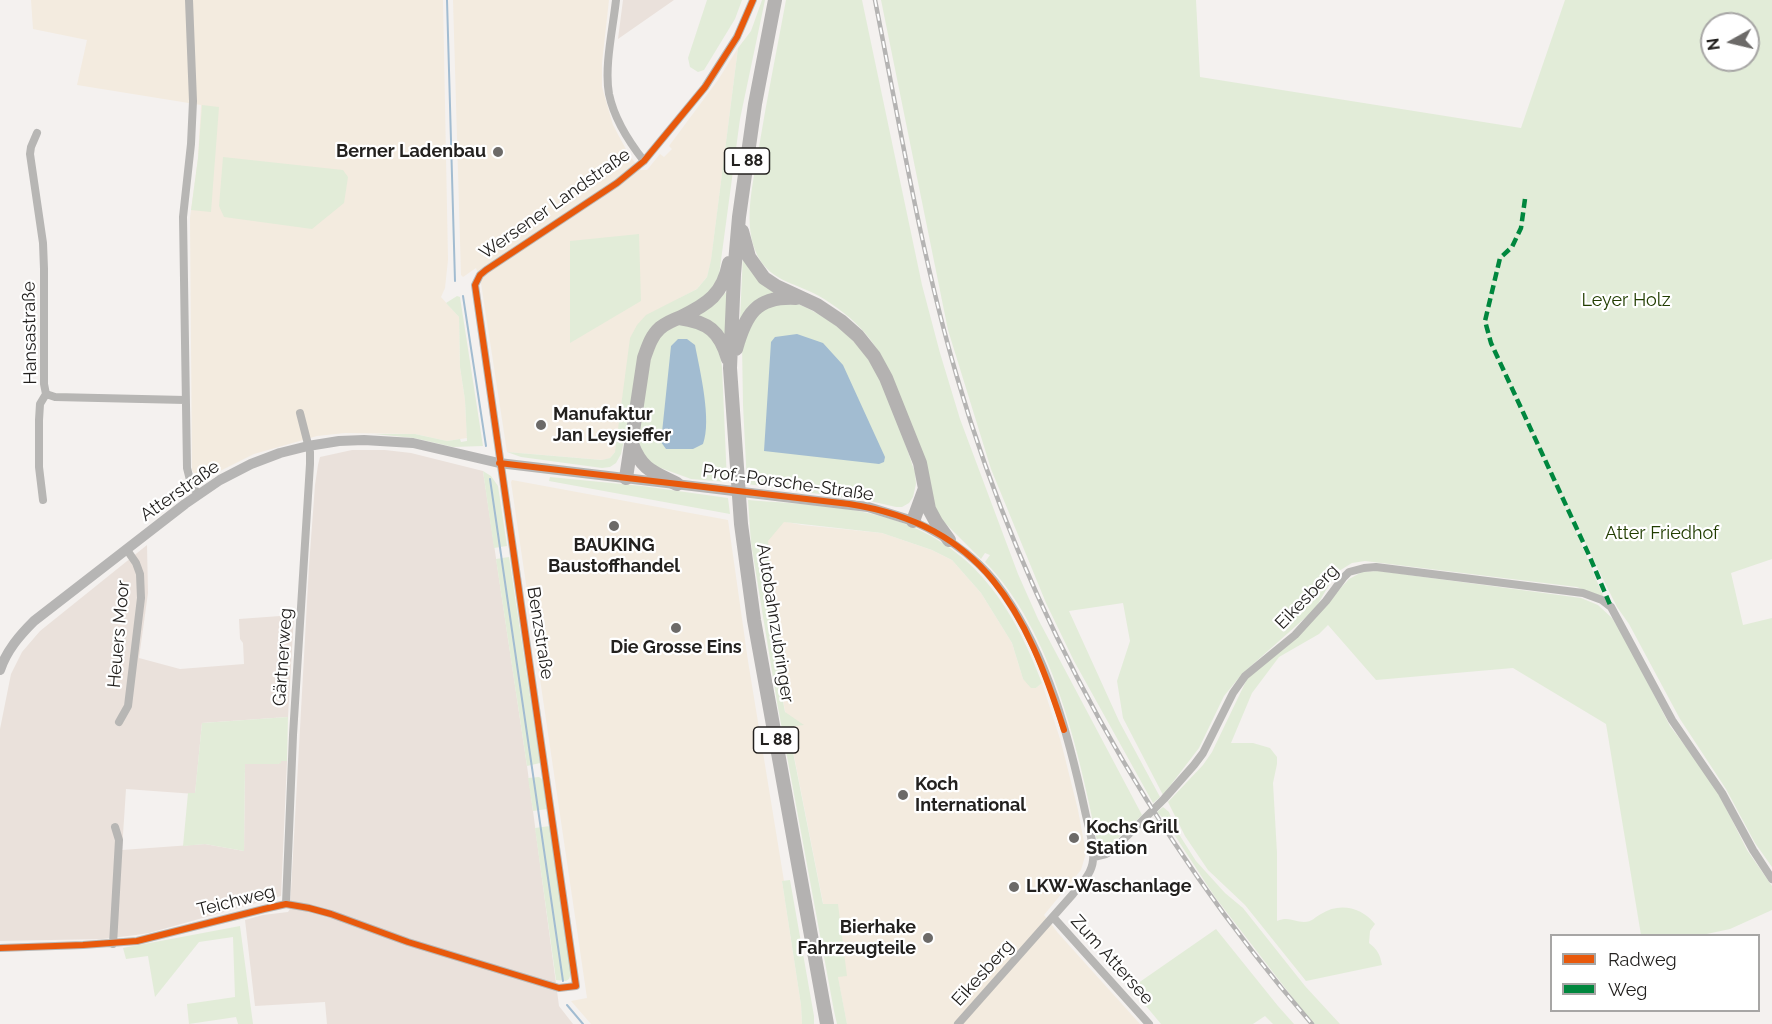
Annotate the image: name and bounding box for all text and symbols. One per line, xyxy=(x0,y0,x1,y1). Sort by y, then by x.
north arrow xyxy=(1700,12,1760,72)
text: N xyxy=(1703,37,1724,52)
place label: Berner Ladenbau xyxy=(336,141,486,163)
street label: Wersener Landstraße xyxy=(475,144,635,264)
marker: Berner Ladenbau xyxy=(491,145,505,159)
road number: L 88 xyxy=(724,148,770,174)
street label: Hansastraße xyxy=(18,281,42,385)
park label: Leyer Holz xyxy=(1581,290,1671,312)
place label: Manufaktur Jan Leysieffer xyxy=(553,404,671,446)
marker: Manufaktur Jan Leysieffer xyxy=(534,418,548,432)
street label: Atterstraße xyxy=(136,456,224,526)
street label: Prof.-Porsche-Straße xyxy=(701,460,875,506)
marker: BAUKING Baustoffhandel xyxy=(607,519,621,533)
park label: Atter Friedhof xyxy=(1605,523,1719,545)
place label: BAUKING Baustoffhandel xyxy=(548,535,680,578)
street label: Autobahnzubringer xyxy=(752,542,798,704)
street label: Eikesberg xyxy=(1271,560,1343,634)
street label: Heuers Moor xyxy=(104,579,134,689)
street label: Benzstraße xyxy=(522,585,558,681)
street label: Gärtnerweg xyxy=(269,607,297,707)
marker: Die Grosse Eins xyxy=(669,621,683,635)
place label: Die Grosse Eins xyxy=(610,637,742,659)
road number: L 88 xyxy=(754,727,798,753)
place label: Koch International xyxy=(915,774,1026,816)
marker: Koch International xyxy=(896,788,910,802)
place label: Kochs Grill Station xyxy=(1086,817,1179,860)
marker: Kochs Grill Station xyxy=(1067,831,1081,845)
place label: LKW-Waschanlage xyxy=(1026,876,1191,898)
marker: LKW-Waschanlage xyxy=(1007,880,1021,894)
street label: Teichweg xyxy=(195,881,277,921)
street label: Zum Attersee xyxy=(1066,911,1158,1009)
place label: Bierhake Fahrzeugteile xyxy=(798,917,916,960)
marker: Bierhake Fahrzeugteile xyxy=(921,931,935,945)
legend xyxy=(1550,934,1760,1012)
street label: Eikesberg xyxy=(948,935,1018,1011)
text: Radweg xyxy=(1608,949,1677,970)
text: Weg xyxy=(1608,979,1647,1000)

